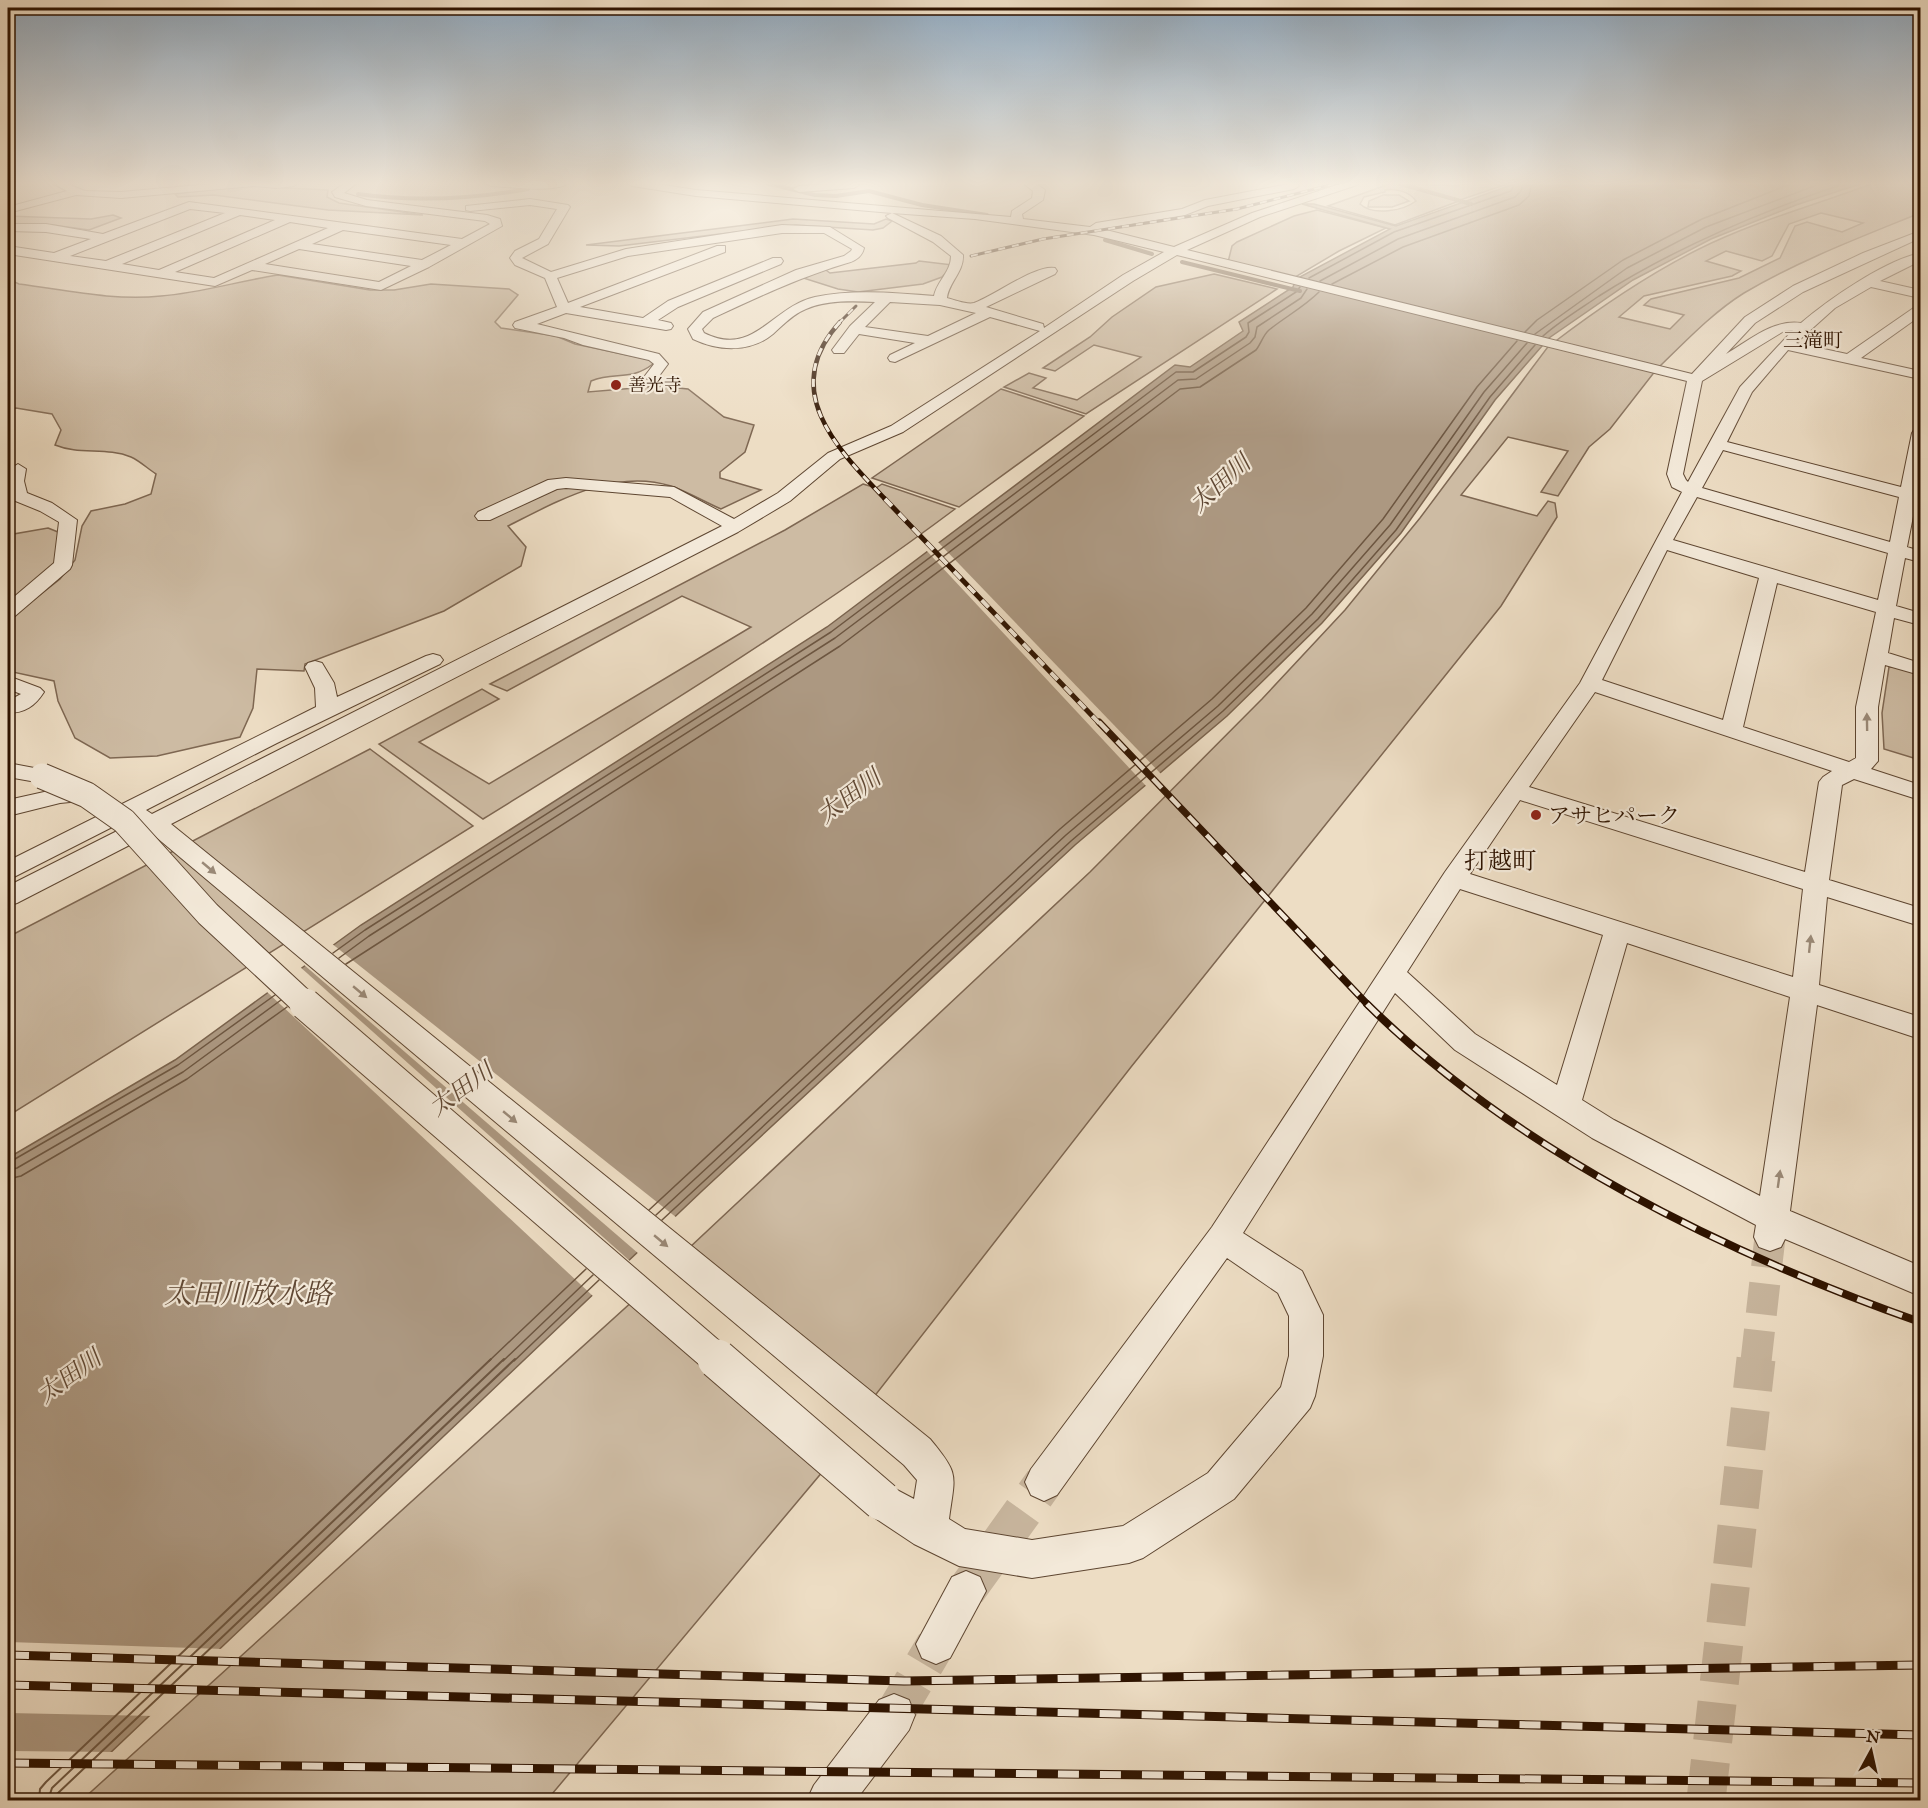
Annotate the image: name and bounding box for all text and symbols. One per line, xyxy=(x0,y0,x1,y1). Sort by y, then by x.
district label: 三滝町 xyxy=(1783,328,1843,352)
place label: 善光寺 xyxy=(628,374,682,396)
marker: 善光寺 xyxy=(609,378,623,392)
water label: 太田川 xyxy=(1183,446,1259,518)
one-way arrow xyxy=(1862,712,1872,731)
water label: 太田川 xyxy=(811,761,889,830)
place label: アサヒパーク xyxy=(1548,802,1680,829)
marker: アサヒパーク xyxy=(1529,808,1543,822)
district label: 打越町 xyxy=(1464,846,1536,876)
one-way arrow xyxy=(201,862,217,875)
one-way arrow xyxy=(1805,935,1815,954)
one-way arrow xyxy=(352,986,368,999)
water label: 太田川 xyxy=(423,1054,501,1122)
one-way arrow xyxy=(502,1110,518,1123)
one-way arrow xyxy=(1775,1170,1784,1189)
one-way arrow xyxy=(653,1234,669,1247)
water label: 太田川放水路 xyxy=(164,1276,334,1311)
water label: 太田川 xyxy=(31,1341,109,1409)
north arrow xyxy=(1841,1721,1901,1781)
text: N xyxy=(1865,1726,1881,1747)

